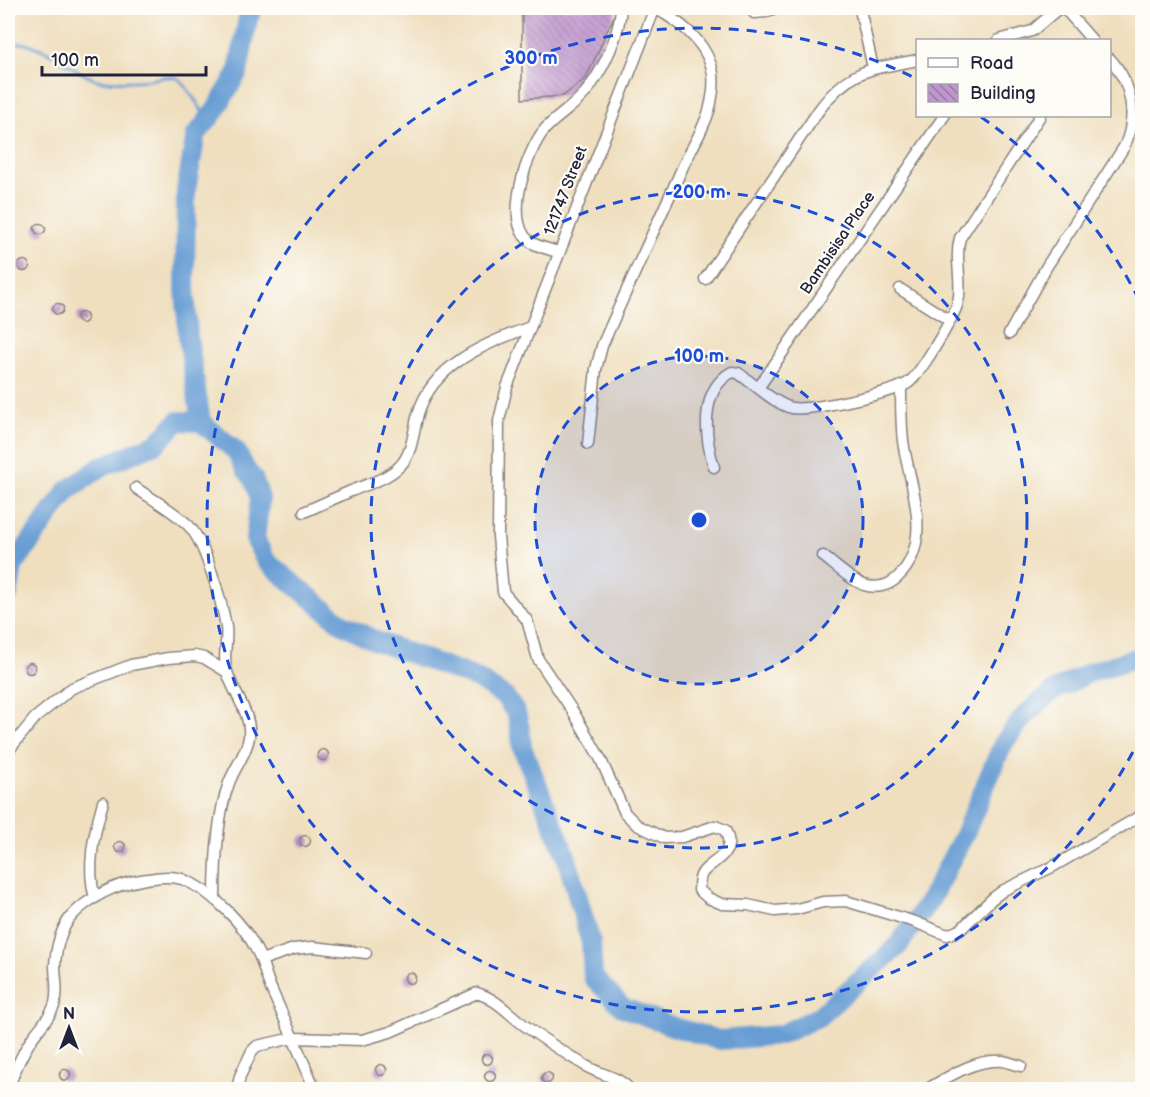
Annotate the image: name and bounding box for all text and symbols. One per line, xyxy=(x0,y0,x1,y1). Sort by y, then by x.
scale bar xyxy=(42,39,206,77)
legend xyxy=(916,39,1111,117)
text: 300 m xyxy=(504,48,558,69)
text: 100 m xyxy=(51,50,99,71)
text: Road xyxy=(970,53,1014,74)
text: Building xyxy=(970,83,1036,104)
street label: 121747 Street xyxy=(540,144,592,238)
text: 200 m xyxy=(672,182,726,203)
street label: Bambisisa Place xyxy=(797,188,880,298)
text: 100 m xyxy=(674,346,724,367)
centre of rings xyxy=(689,510,709,530)
north arrow xyxy=(39,998,99,1058)
text: N xyxy=(63,1005,75,1024)

